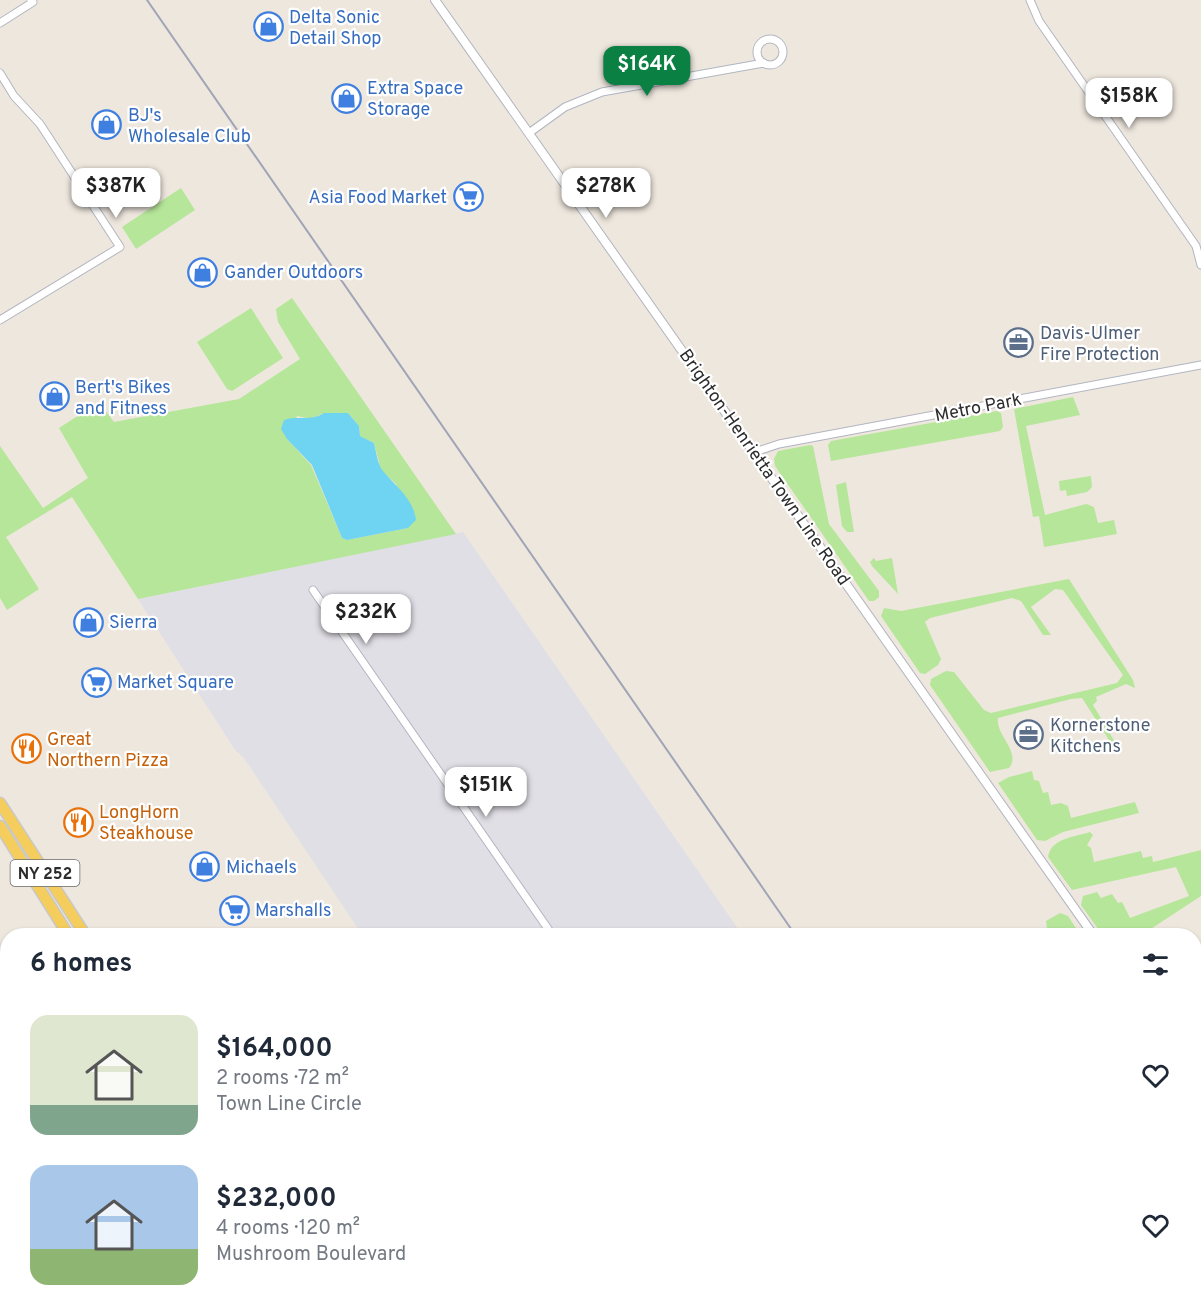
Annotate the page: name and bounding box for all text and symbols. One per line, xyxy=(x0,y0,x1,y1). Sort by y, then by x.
place label: Delta Sonic Detail Shop xyxy=(289,7,382,51)
shop icon: Delta Sonic Detail Shop xyxy=(252,11,284,43)
pin: $164K xyxy=(605,46,689,97)
text: $164K xyxy=(617,52,677,78)
place label: Extra Space Storage xyxy=(367,78,463,122)
pin: $158K xyxy=(1087,78,1171,129)
shop icon: Extra Space Storage xyxy=(330,82,362,114)
text: $158K xyxy=(1100,84,1158,110)
place label: BJ's Wholesale Club xyxy=(128,105,251,149)
shop icon: BJ's Wholesale Club xyxy=(91,109,123,141)
pin: $387K xyxy=(74,168,158,219)
pin: $278K xyxy=(564,168,648,219)
text: $387K xyxy=(85,174,147,200)
text: $278K xyxy=(576,174,636,200)
supermarket icon: Asia Food Market xyxy=(452,181,484,213)
place label: Asia Food Market xyxy=(309,187,447,210)
shop icon: Gander Outdoors xyxy=(187,256,219,288)
place label: Gander Outdoors xyxy=(224,262,363,285)
place label: Davis-Ulmer Fire Protection xyxy=(1040,323,1159,367)
office icon: Davis-Ulmer Fire Protection xyxy=(1003,327,1035,359)
street label: Brighton-Henrietta Town Line Road xyxy=(673,345,855,591)
place label: Bert's Bikes and Fitness xyxy=(75,377,171,421)
shop icon: Bert's Bikes and Fitness xyxy=(38,381,70,413)
street label: Metro Park xyxy=(933,389,1024,428)
pin: $232K xyxy=(324,594,408,645)
text: $232K xyxy=(335,600,397,626)
shop icon: Sierra xyxy=(72,606,104,638)
place label: Sierra xyxy=(109,612,157,635)
supermarket icon: Market Square xyxy=(80,666,112,698)
place label: Market Square xyxy=(117,672,234,695)
place label: Kornerstone Kitchens xyxy=(1050,715,1150,759)
office icon: Kornerstone Kitchens xyxy=(1013,719,1045,751)
place label: Great Northern Pizza xyxy=(47,729,169,773)
restaurant icon: Great Northern Pizza xyxy=(10,733,42,765)
pin: $151K xyxy=(444,767,528,818)
text: $151K xyxy=(459,773,513,799)
place label: LongHorn Steakhouse xyxy=(99,802,193,846)
restaurant icon: LongHorn Steakhouse xyxy=(62,806,94,838)
shop icon: Michaels xyxy=(189,851,221,883)
place label: Michaels xyxy=(226,857,297,880)
road number: NY 252 xyxy=(10,860,80,886)
supermarket icon: Marshalls xyxy=(218,894,250,926)
place label: Marshalls xyxy=(255,900,331,923)
text: 6 homes xyxy=(30,948,132,981)
icon: filters xyxy=(1139,948,1172,981)
text: $164,000 xyxy=(216,1033,333,1066)
icon: home xyxy=(78,1039,150,1111)
icon: heart xyxy=(1139,1059,1172,1092)
text: 2 rooms · 72 m² xyxy=(216,1066,349,1092)
text: Town Line Circle xyxy=(216,1092,362,1118)
text: $232,000 xyxy=(216,1183,337,1216)
icon: home xyxy=(78,1189,150,1261)
icon: heart xyxy=(1139,1209,1172,1242)
text: 4 rooms · 120 m² xyxy=(216,1216,360,1242)
text: Mushroom Boulevard xyxy=(216,1242,406,1268)

